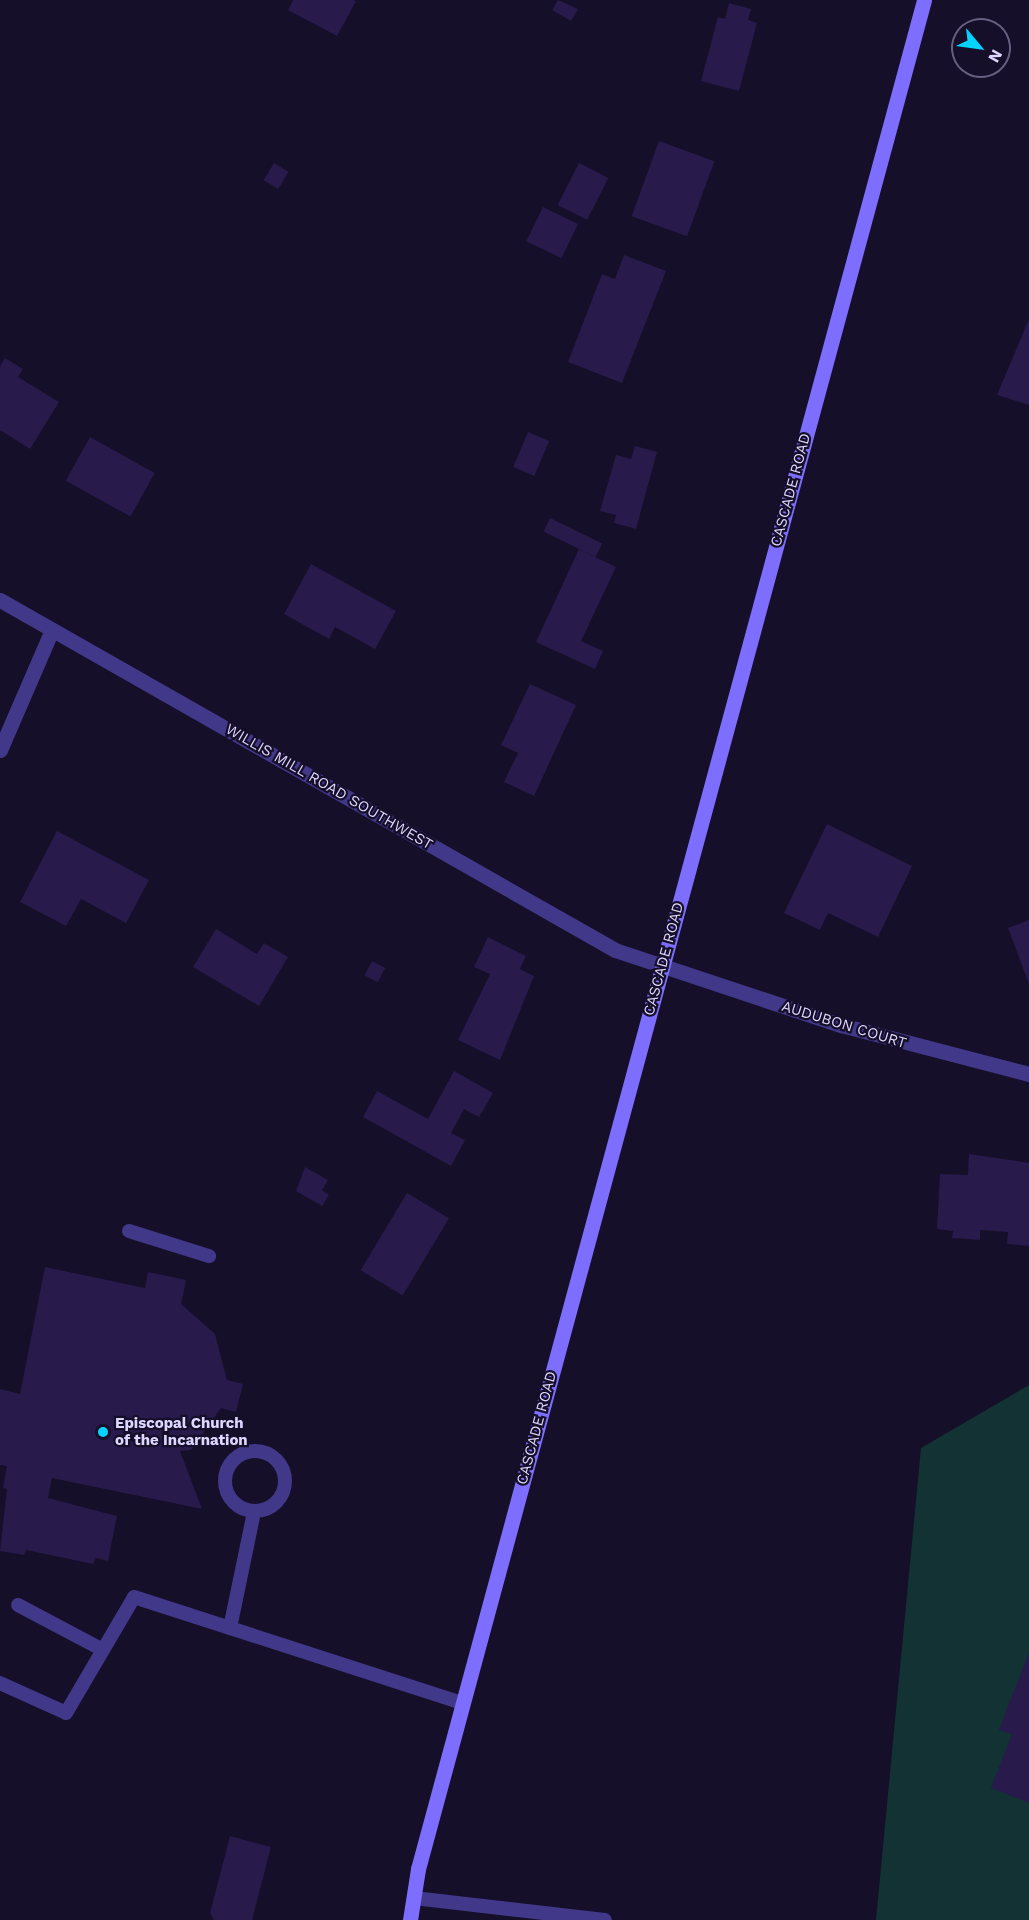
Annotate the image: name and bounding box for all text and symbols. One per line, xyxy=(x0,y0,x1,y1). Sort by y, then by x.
north arrow xyxy=(951,18,1011,78)
text: N xyxy=(984,46,1007,66)
street label: CASCADE ROAD xyxy=(767,431,815,549)
street label: WILLIS MILL ROAD SOUTHWEST xyxy=(222,720,436,854)
street label: CASCADE ROAD xyxy=(640,900,688,1018)
street label: AUDUBON COURT xyxy=(779,997,909,1053)
street label: CASCADE ROAD xyxy=(513,1369,561,1487)
place label: Episcopal Church of the Incarnation xyxy=(115,1414,248,1449)
marker: Episcopal Church of the Incarnation xyxy=(96,1425,110,1439)

